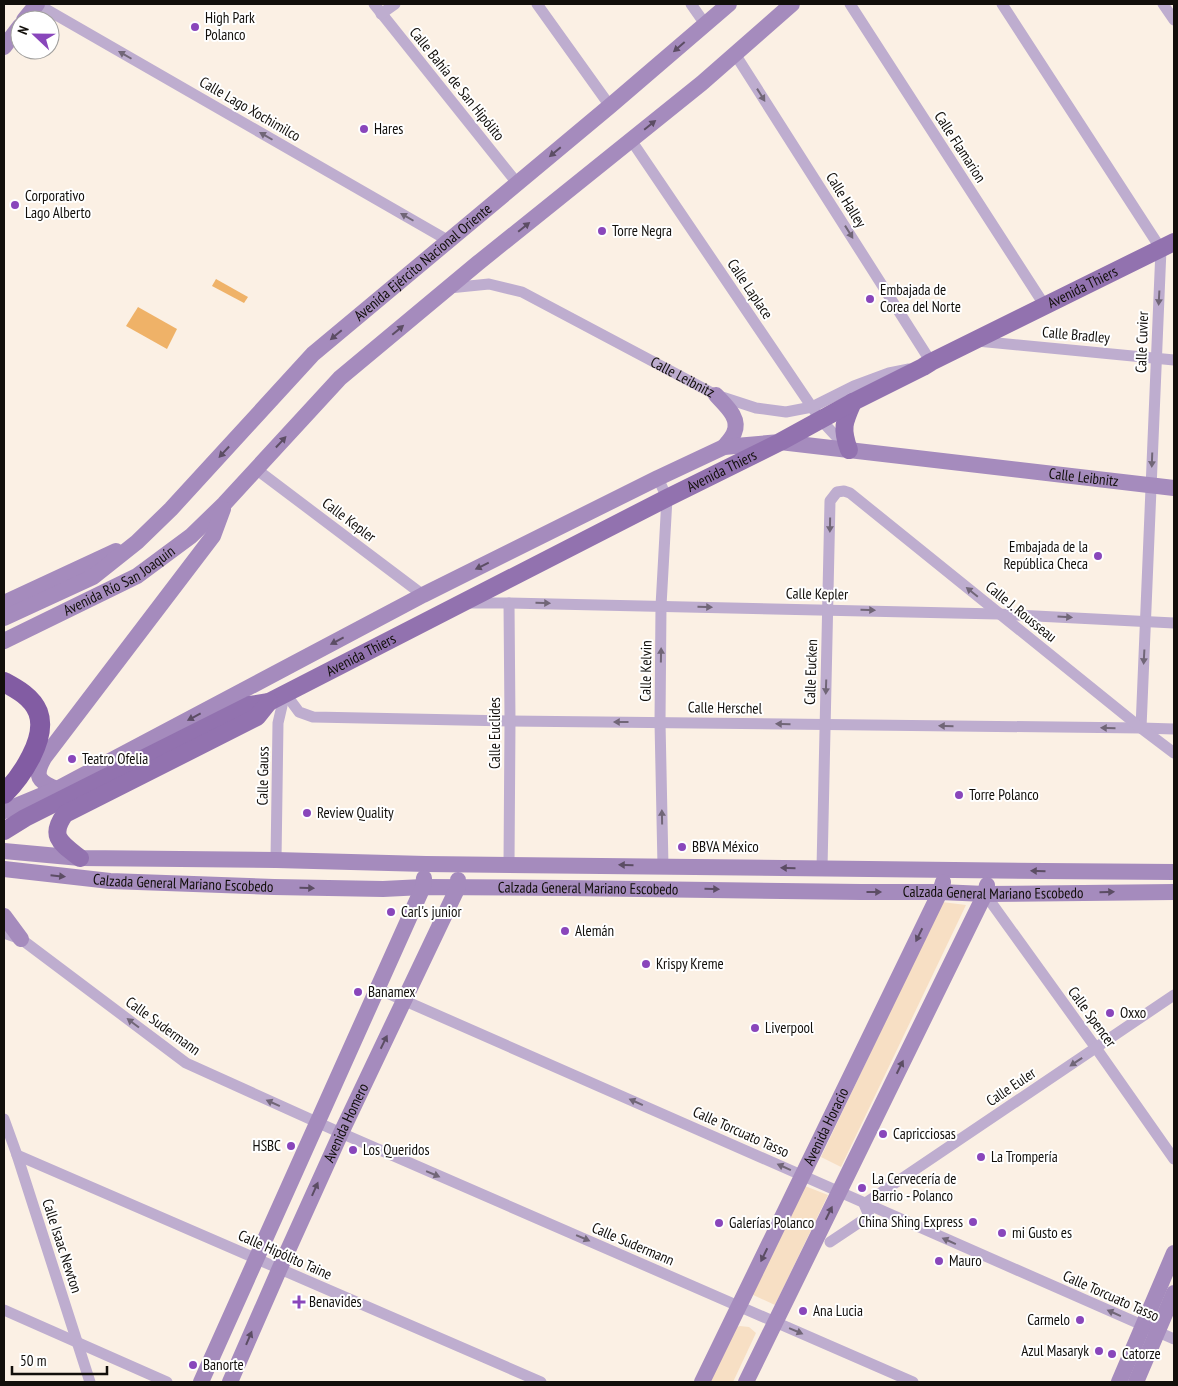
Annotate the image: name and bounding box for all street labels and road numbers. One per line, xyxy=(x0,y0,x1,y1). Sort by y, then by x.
street label: Calle Bahía de San Hipólito xyxy=(406,23,509,144)
street label: Calle Lago Xochimilco xyxy=(196,72,304,145)
street label: Calle Flamarion xyxy=(930,108,990,186)
street label: Calle Halley xyxy=(822,169,871,231)
street label: Avenida Ejército Nacional Oriente xyxy=(350,199,495,325)
street label: Calle Laplace xyxy=(723,255,777,322)
street label: Avenida Thiers xyxy=(1044,261,1121,312)
street label: Calle Cuvier xyxy=(1131,310,1152,373)
street label: Calle Bradley xyxy=(1041,322,1111,347)
street label: Calle Leibnitz xyxy=(647,352,718,402)
street label: Avenida Thiers xyxy=(683,445,760,496)
street label: Calle Leibnitz xyxy=(1048,463,1120,490)
street label: Calle Kepler xyxy=(319,493,381,546)
street label: Avenida Río San Joaquín xyxy=(60,541,178,620)
street label: Calle J. Rousseau xyxy=(982,577,1061,646)
street label: Calle Kepler xyxy=(786,583,849,604)
street label: Avenida Thiers xyxy=(323,629,399,680)
street label: Calle Eucken xyxy=(800,639,821,705)
street label: Calle Kelvin xyxy=(635,640,656,702)
street label: Calle Euclides xyxy=(485,697,504,769)
street label: Calle Herschel xyxy=(688,697,763,718)
street label: Calle Gauss xyxy=(252,746,273,806)
street label: Calzada General Mariano Escobedo xyxy=(92,869,274,896)
street label: Calzada General Mariano Escobedo xyxy=(498,878,679,899)
street label: Calzada General Mariano Escobedo xyxy=(903,882,1083,903)
street label: Calle Spencer xyxy=(1064,983,1121,1051)
street label: Calle Sudermann xyxy=(122,992,204,1059)
street label: Calle Euler xyxy=(982,1063,1040,1110)
street label: Avenida Homero xyxy=(319,1080,372,1165)
street label: Avenida Horacio xyxy=(799,1084,853,1168)
street label: Calle Torcuato Tasso xyxy=(690,1102,792,1161)
street label: Calle Isaac Newton xyxy=(38,1196,87,1295)
street label: Calle Sudermann xyxy=(589,1218,677,1269)
street label: Calle Hipólito Taine xyxy=(235,1225,335,1284)
street label: Calle Torcuato Tasso xyxy=(1060,1266,1162,1325)

